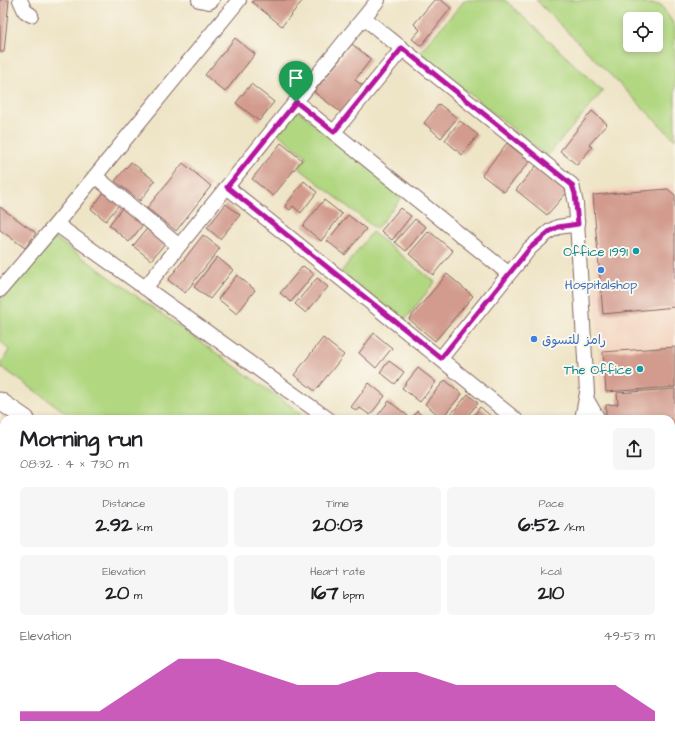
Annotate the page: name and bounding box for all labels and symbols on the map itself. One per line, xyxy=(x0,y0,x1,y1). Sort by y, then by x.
pin xyxy=(279,61,313,102)
place label: Office 1991 xyxy=(563,243,628,261)
marker: Office 1991 xyxy=(631,246,641,256)
marker: Hospitalshop xyxy=(596,265,606,275)
place label: Hospitalshop xyxy=(565,276,637,294)
place label: رامز للتسوق xyxy=(542,331,606,349)
marker: رامز للتسوق xyxy=(529,334,539,344)
place label: The Office xyxy=(564,361,632,379)
marker: The Office xyxy=(635,364,645,374)

